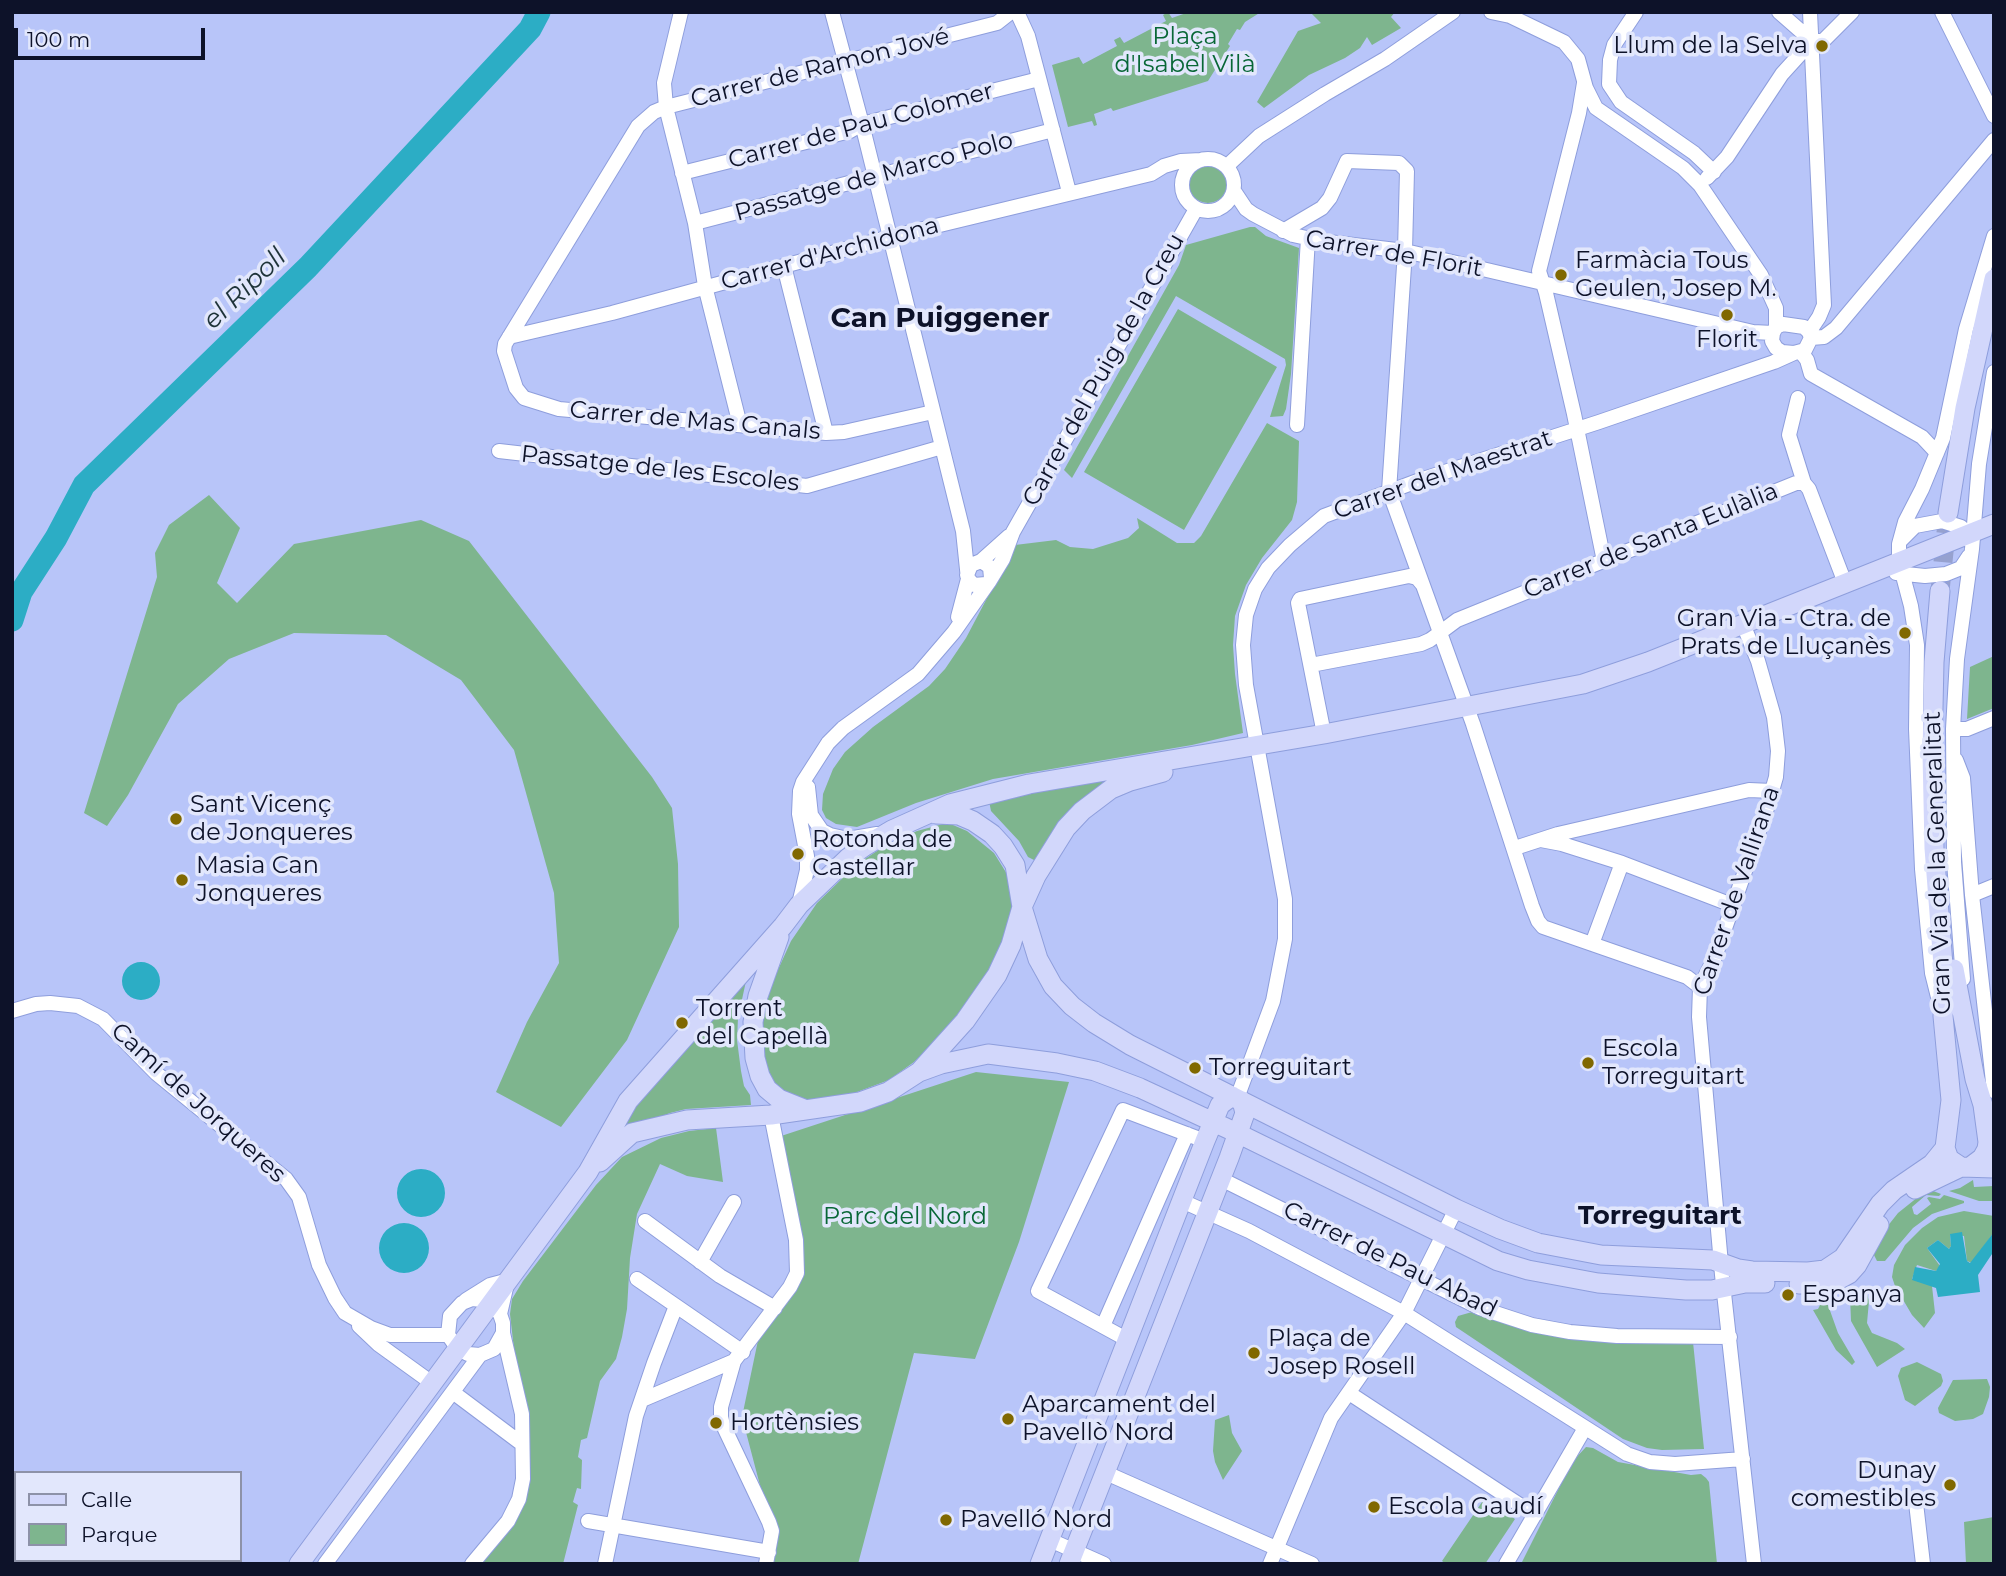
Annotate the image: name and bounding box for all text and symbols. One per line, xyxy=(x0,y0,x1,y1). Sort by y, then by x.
scale bar xyxy=(18,14,208,58)
street label: Carrer de Ramon Jové xyxy=(688,22,952,114)
park label: Plaça d'Isabel Vilà xyxy=(1114,23,1256,79)
text: 100 m xyxy=(27,27,90,52)
place label: Llum de la Selva xyxy=(1613,32,1808,60)
marker: Llum de la Selva xyxy=(1814,38,1830,54)
street label: Carrer de Pau Colomer xyxy=(725,77,997,175)
street label: Passatge de Marco Polo xyxy=(732,126,1016,228)
street label: Carrer d'Archidona xyxy=(718,211,942,297)
street label: Carrer de Florit xyxy=(1303,224,1485,284)
street label: Carrer del Puig de la Creu xyxy=(1017,229,1191,511)
water label: el Ripoll xyxy=(197,242,293,336)
place label: Farmàcia Tous Geulen, Josep M. xyxy=(1575,247,1777,303)
marker: Farmàcia Tous Geulen, Josep M. xyxy=(1553,267,1569,283)
district label: Can Puiggener xyxy=(831,302,1049,336)
marker: Florit xyxy=(1719,307,1735,323)
place label: Florit xyxy=(1696,326,1758,354)
street label: Carrer de Mas Canals xyxy=(568,396,822,446)
street label: Carrer del Maestrat xyxy=(1330,424,1556,526)
street label: Passatge de les Escoles xyxy=(519,440,801,498)
street label: Carrer de Santa Eulàlia xyxy=(1520,477,1782,605)
place label: Gran Via - Ctra. de Prats de Lluçanès xyxy=(1677,605,1891,661)
marker: Gran Via - Ctra. de Prats de Lluçanès xyxy=(1897,625,1913,641)
street label: Gran Via de la Generalitat xyxy=(1918,711,1958,1015)
street label: Carrer de Vallirana xyxy=(1688,783,1786,999)
place label: Sant Vicenç de Jonqueres xyxy=(190,791,353,847)
marker: Sant Vicenç de Jonqueres xyxy=(168,811,184,827)
place label: Rotonda de Castellar xyxy=(812,826,952,882)
marker: Rotonda de Castellar xyxy=(790,846,806,862)
place label: Masia Can Jonqueres xyxy=(196,852,322,908)
marker: Masia Can Jonqueres xyxy=(174,872,190,888)
place label: Torrent del Capellà xyxy=(696,995,828,1051)
marker: Torrent del Capellà xyxy=(674,1015,690,1031)
street label: Camí de Jorqueres xyxy=(105,1017,291,1189)
place label: Escola Torreguitart xyxy=(1602,1035,1745,1091)
place label: Torreguitart xyxy=(1209,1054,1352,1082)
marker: Escola Torreguitart xyxy=(1580,1055,1596,1071)
marker: Torreguitart xyxy=(1187,1060,1203,1076)
street label: Carrer de Pau Abad xyxy=(1278,1196,1502,1324)
district label: Torreguitart xyxy=(1578,1200,1742,1232)
park label: Parc del Nord xyxy=(823,1203,987,1231)
place label: Espanya xyxy=(1802,1281,1902,1309)
marker: Espanya xyxy=(1780,1287,1796,1303)
place label: Plaça de Josep Rosell xyxy=(1268,1325,1415,1381)
marker: Plaça de Josep Rosell xyxy=(1246,1345,1262,1361)
place label: Aparcament del Pavellò Nord xyxy=(1022,1391,1216,1447)
place label: Hortènsies xyxy=(730,1409,859,1437)
marker: Aparcament del Pavellò Nord xyxy=(1000,1411,1016,1427)
marker: Hortènsies xyxy=(708,1415,724,1431)
place label: Dunay comestibles xyxy=(1791,1457,1936,1513)
legend xyxy=(14,1471,242,1562)
marker: Dunay comestibles xyxy=(1942,1477,1958,1493)
text: Calle xyxy=(81,1487,132,1512)
place label: Escola Gaudí xyxy=(1388,1493,1542,1521)
marker: Escola Gaudí xyxy=(1366,1499,1382,1515)
place label: Pavelló Nord xyxy=(960,1506,1112,1534)
marker: Pavelló Nord xyxy=(938,1512,954,1528)
text: Parque xyxy=(81,1522,157,1547)

